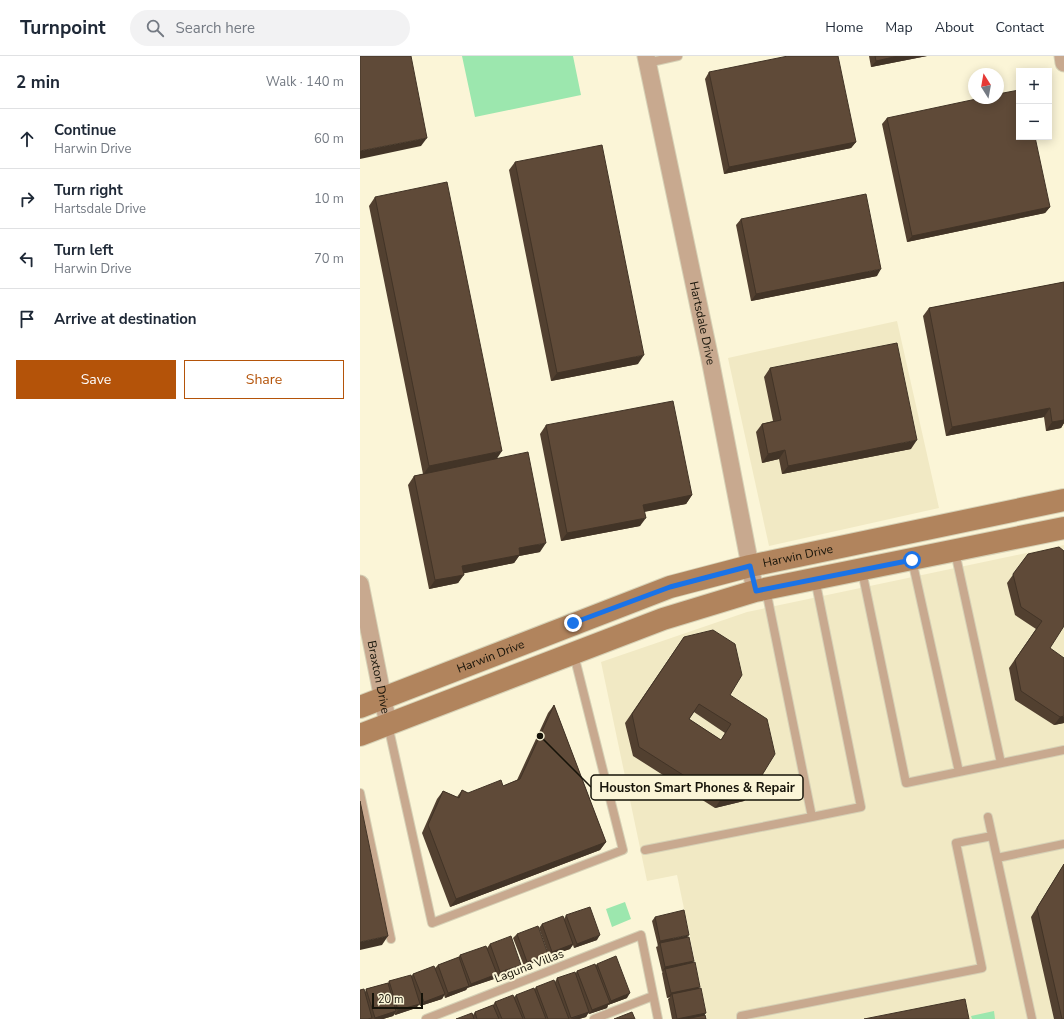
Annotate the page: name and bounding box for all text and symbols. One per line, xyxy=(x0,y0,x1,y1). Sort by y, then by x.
search box xyxy=(130,10,410,46)
text: Turnpoint xyxy=(20,15,106,41)
icon: search xyxy=(144,17,166,39)
text: Search here xyxy=(176,18,255,38)
text: Home xyxy=(825,18,863,37)
text: Map xyxy=(885,18,913,37)
text: About xyxy=(935,18,974,37)
text: Contact xyxy=(996,18,1044,37)
north arrow xyxy=(968,68,1004,104)
map controls xyxy=(1016,68,1052,140)
button: + xyxy=(1016,68,1052,104)
text: 2 min xyxy=(16,71,60,94)
text: Walk · 140 m xyxy=(266,73,344,91)
button: − xyxy=(1016,104,1052,140)
text: Continue xyxy=(54,120,116,140)
icon: ahead xyxy=(16,128,38,150)
text: 60 m xyxy=(314,130,344,148)
text: Harwin Drive xyxy=(54,140,131,158)
text: Turn right xyxy=(54,180,123,200)
icon: right xyxy=(16,188,38,210)
text: 10 m xyxy=(314,190,344,208)
text: Hartsdale Drive xyxy=(54,200,146,218)
text: Turn left xyxy=(54,240,113,260)
icon: left xyxy=(16,248,38,270)
text: 70 m xyxy=(314,250,344,268)
text: Harwin Drive xyxy=(54,260,131,278)
street label: Hartsdale Drive xyxy=(686,280,719,366)
icon: arrive xyxy=(16,308,38,330)
text: Arrive at destination xyxy=(54,309,197,329)
button: Save xyxy=(16,360,176,399)
button: Share xyxy=(184,360,344,399)
street label: Harwin Drive xyxy=(761,541,834,571)
route start xyxy=(903,551,921,569)
route end xyxy=(564,614,582,632)
street label: Harwin Drive xyxy=(454,636,527,677)
street label: Braxton Drive xyxy=(364,639,394,715)
callout: Houston Smart Phones & Repair xyxy=(591,775,803,800)
text: Houston Smart Phones & Repair xyxy=(599,779,796,797)
street label: Laguna Villas xyxy=(492,945,566,987)
scale bar xyxy=(372,991,423,1010)
text: 20 m xyxy=(378,992,403,1007)

